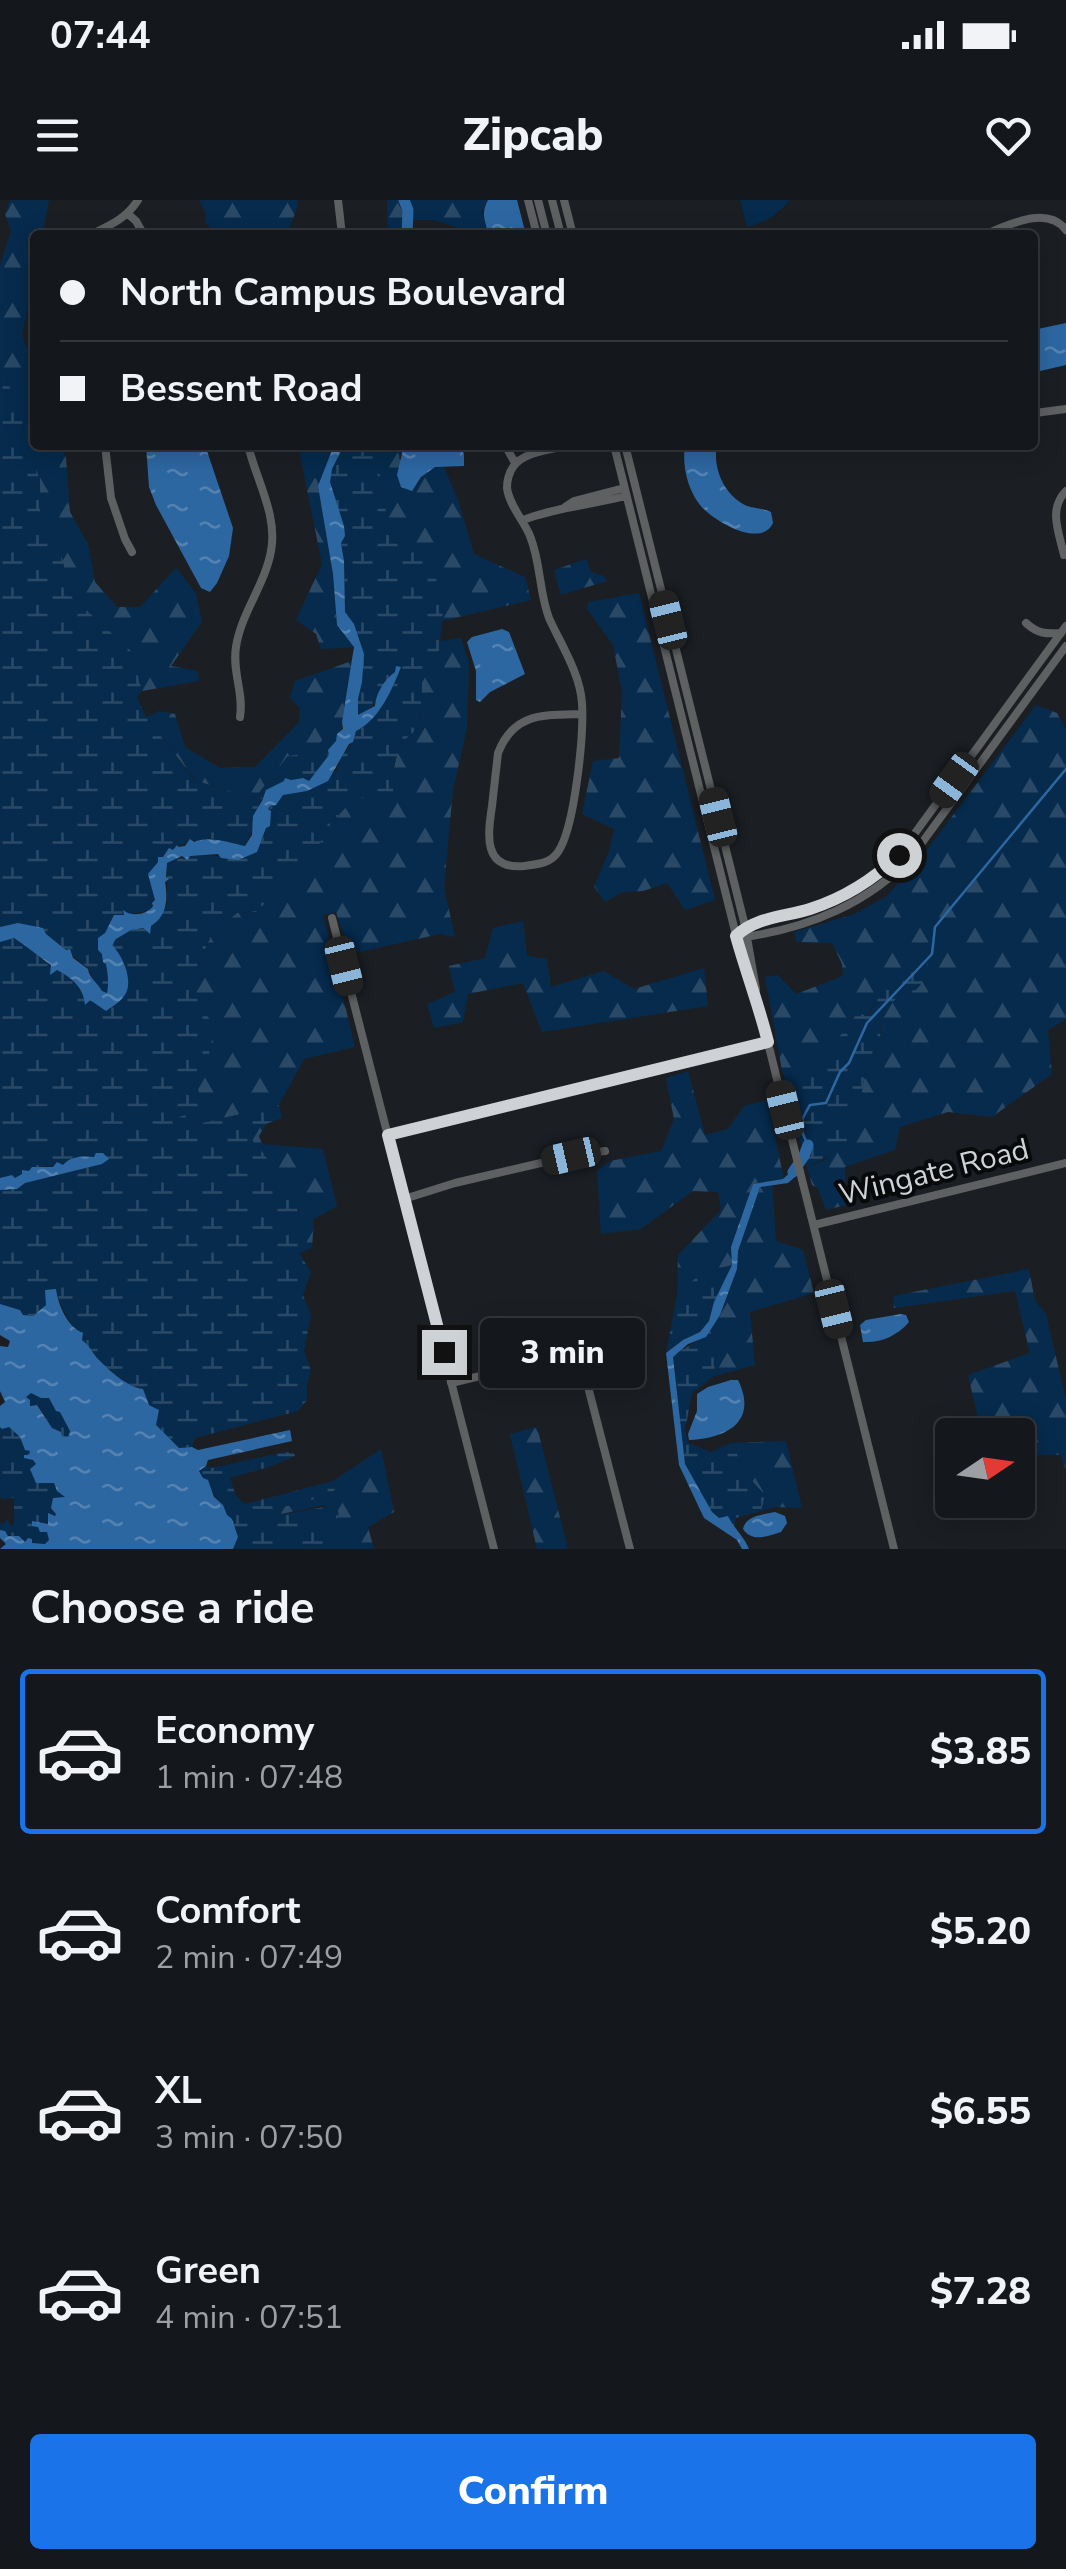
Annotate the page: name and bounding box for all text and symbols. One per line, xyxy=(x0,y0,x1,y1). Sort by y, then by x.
text: 07:44 xyxy=(50,10,151,61)
text: Zipcab xyxy=(462,105,604,166)
icon: menu xyxy=(30,108,85,163)
icon: heart xyxy=(981,108,1036,163)
text: North Campus Boulevard xyxy=(120,267,566,318)
text: Bessent Road xyxy=(120,363,363,414)
car xyxy=(646,587,690,653)
car xyxy=(924,747,984,813)
car xyxy=(696,784,740,850)
route start xyxy=(877,833,922,878)
car xyxy=(322,933,366,999)
car xyxy=(763,1077,807,1143)
street label: Wingate Road xyxy=(835,1129,1033,1215)
car xyxy=(538,1135,604,1177)
car xyxy=(812,1276,856,1342)
callout: 3 min xyxy=(479,1317,644,1387)
route end xyxy=(422,1330,467,1375)
text: 3 min xyxy=(520,1331,605,1374)
north arrow xyxy=(935,1418,1035,1518)
map controls xyxy=(935,1418,1035,1518)
text: Choose a ride xyxy=(30,1578,315,1639)
text: Economy xyxy=(155,1705,314,1756)
icon: car xyxy=(35,1707,125,1797)
text: $3.85 xyxy=(930,1726,1031,1777)
text: 1 min · 07:48 xyxy=(155,1756,343,1799)
text: Comfort xyxy=(155,1885,300,1936)
icon: car xyxy=(35,1887,125,1977)
text: $5.20 xyxy=(930,1906,1031,1957)
text: 2 min · 07:49 xyxy=(155,1936,343,1979)
text: XL xyxy=(155,2065,202,2116)
icon: car xyxy=(35,2067,125,2157)
text: $6.55 xyxy=(930,2086,1031,2137)
text: 3 min · 07:50 xyxy=(155,2116,343,2159)
text: Green xyxy=(155,2245,261,2296)
icon: car xyxy=(35,2247,125,2337)
text: $7.28 xyxy=(930,2266,1031,2317)
text: 4 min · 07:51 xyxy=(155,2296,343,2339)
button: Confirm xyxy=(30,2434,1036,2549)

